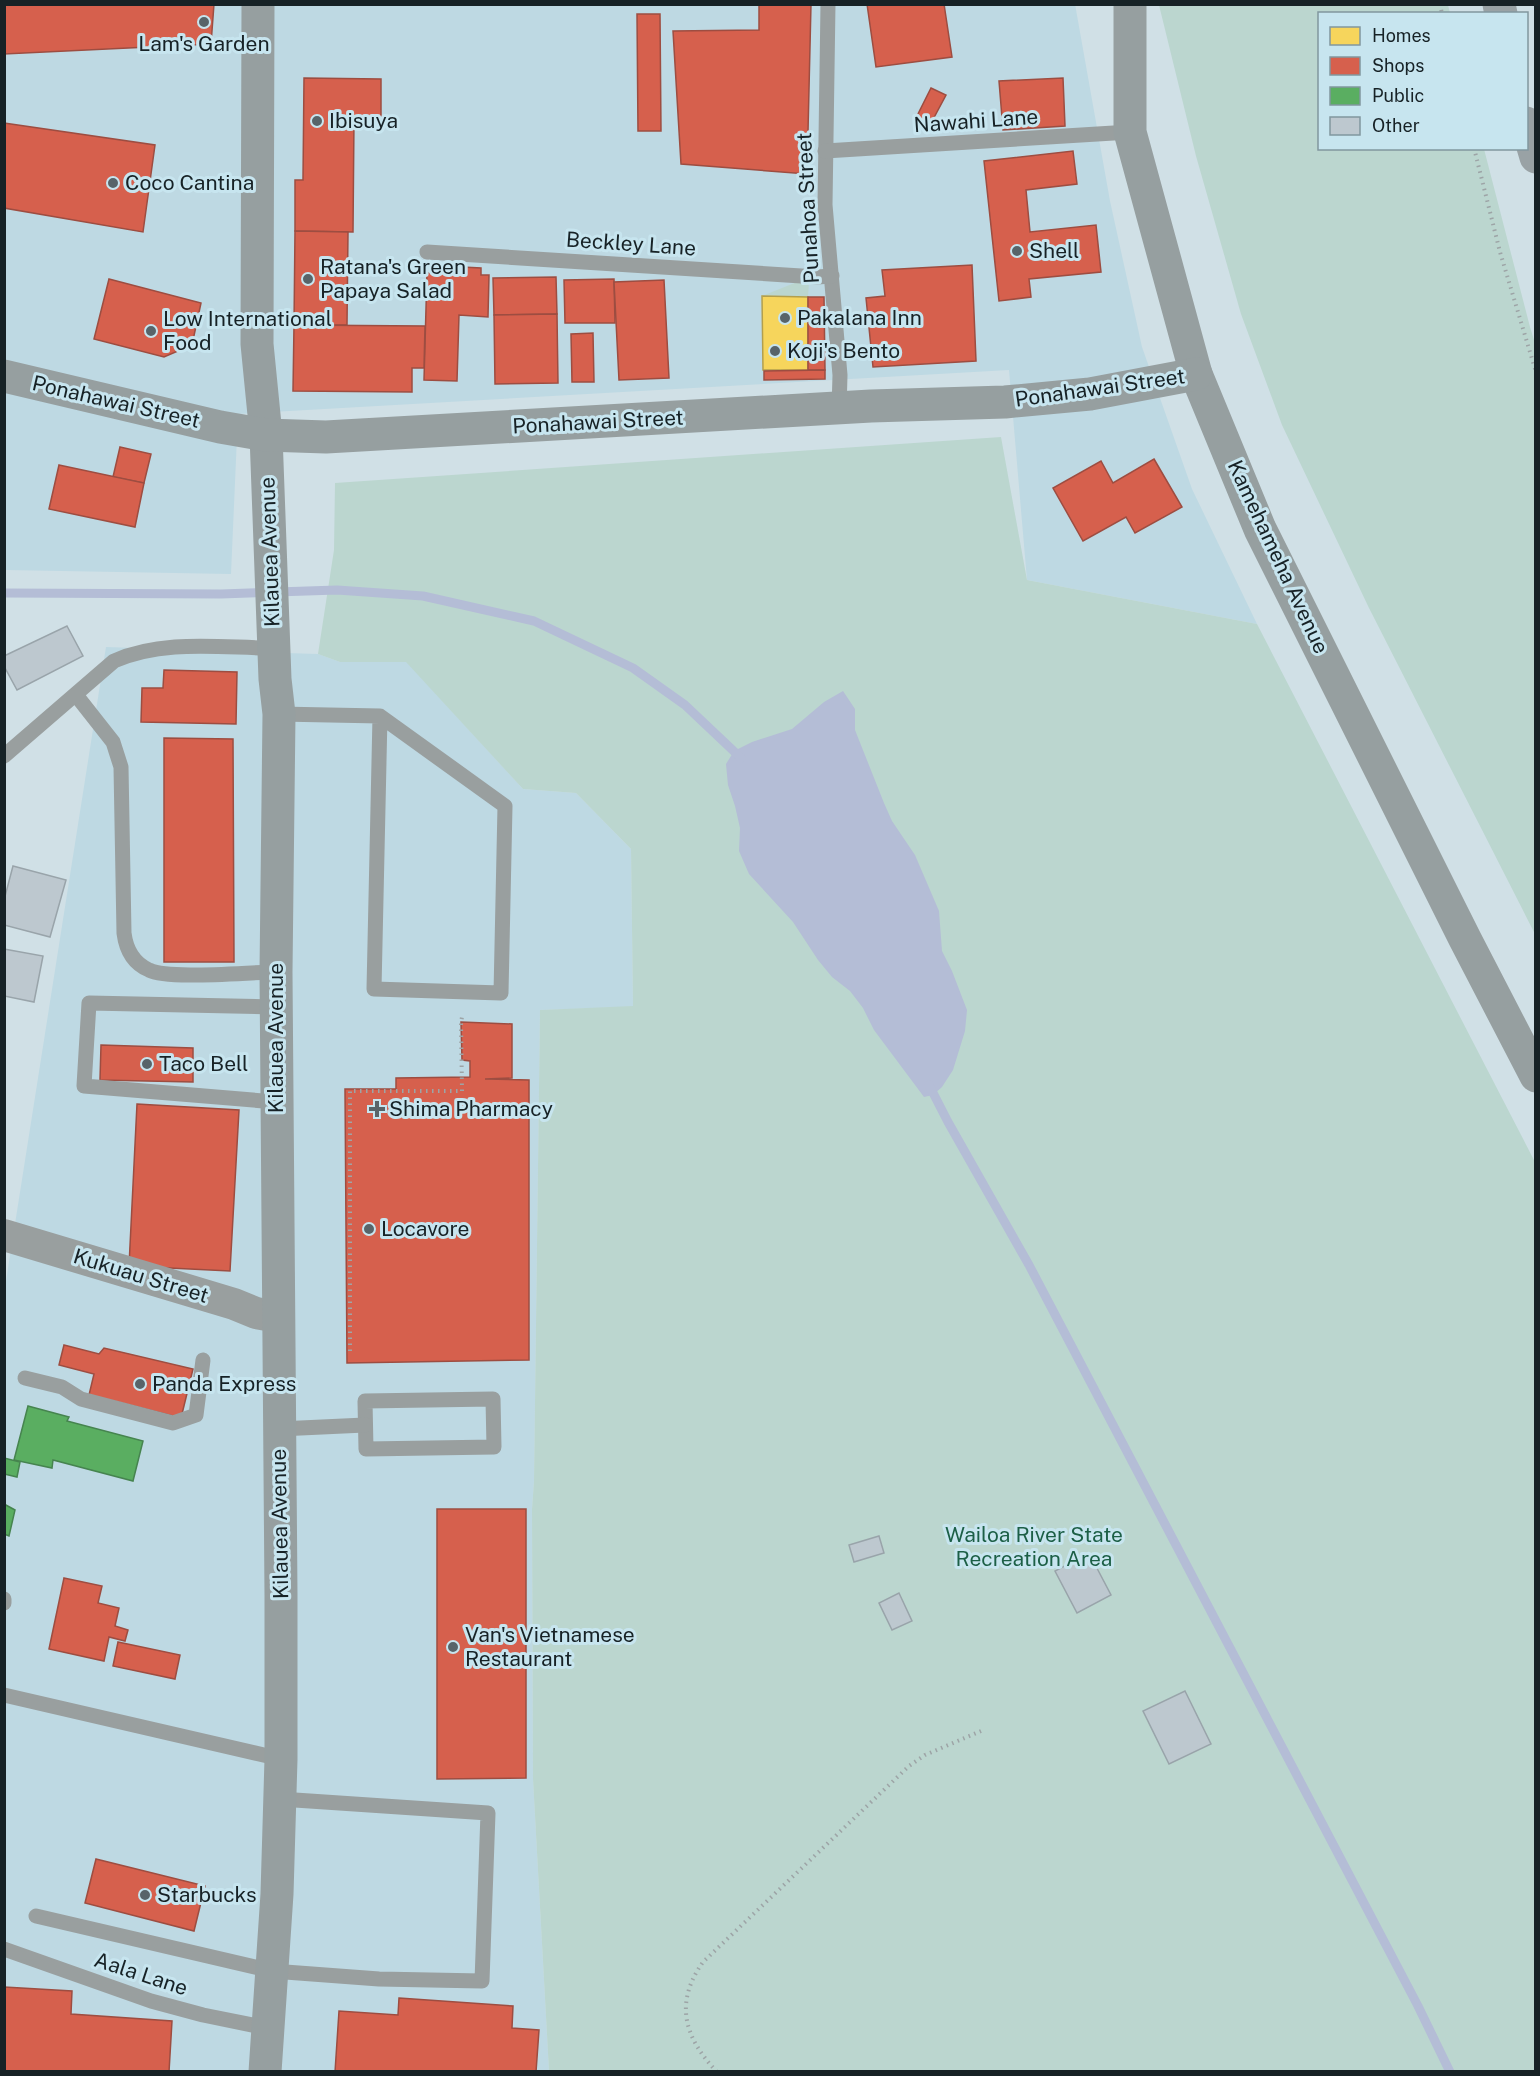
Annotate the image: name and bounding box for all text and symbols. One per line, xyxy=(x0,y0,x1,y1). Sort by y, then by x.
legend xyxy=(1318,12,1528,150)
marker: Lam's Garden xyxy=(197,15,211,29)
text: Homes xyxy=(1372,25,1431,46)
place label: Lam's Garden xyxy=(138,31,270,56)
text: Shops xyxy=(1372,55,1424,76)
text: Public xyxy=(1372,85,1424,106)
street label: Nawahi Lane xyxy=(913,104,1039,137)
place label: Ibisuya xyxy=(329,108,398,133)
marker: Ibisuya xyxy=(310,114,324,128)
text: Other xyxy=(1372,115,1420,136)
street label: Punahoa Street xyxy=(791,132,824,284)
place label: Coco Cantina xyxy=(125,170,254,195)
marker: Coco Cantina xyxy=(106,176,120,190)
street label: Beckley Lane xyxy=(565,226,697,261)
place label: Shell xyxy=(1029,238,1079,263)
marker: Shell xyxy=(1010,244,1024,258)
place label: Ratana's Green Papaya Salad xyxy=(320,254,466,303)
marker: Ratana's Green Papaya Salad xyxy=(301,272,315,286)
place label: Pakalana Inn xyxy=(797,305,922,330)
place label: Low International Food xyxy=(163,306,332,355)
marker: Pakalana Inn xyxy=(778,311,792,325)
marker: Low International Food xyxy=(144,324,158,338)
place label: Koji's Bento xyxy=(787,338,900,363)
marker: Koji's Bento xyxy=(768,344,782,358)
street label: Ponahawai Street xyxy=(1013,363,1187,412)
street label: Ponahawai Street xyxy=(30,370,202,433)
street label: Ponahawai Street xyxy=(512,405,684,438)
street label: Kamehameha Avenue xyxy=(1223,456,1334,657)
street label: Kilauea Avenue xyxy=(254,476,285,628)
street label: Kilauea Avenue xyxy=(263,963,288,1113)
place label: Taco Bell xyxy=(159,1051,248,1076)
marker: Taco Bell xyxy=(140,1057,154,1071)
place label: Shima Pharmacy xyxy=(389,1096,553,1121)
marker: Shima Pharmacy xyxy=(370,1102,384,1116)
place label: Locavore xyxy=(381,1216,469,1241)
marker: Locavore xyxy=(362,1222,376,1236)
street label: Kukuau Street xyxy=(71,1243,212,1308)
place label: Panda Express xyxy=(152,1371,296,1396)
marker: Panda Express xyxy=(133,1377,147,1391)
street label: Kilauea Avenue xyxy=(266,1449,293,1599)
park label: Wailoa River State Recreation Area xyxy=(945,1522,1123,1571)
place label: Van's Vietnamese Restaurant xyxy=(465,1622,635,1671)
marker: Van's Vietnamese Restaurant xyxy=(446,1640,460,1654)
place label: Starbucks xyxy=(157,1882,257,1907)
marker: Starbucks xyxy=(138,1888,152,1902)
street label: Aala Lane xyxy=(91,1947,191,2000)

